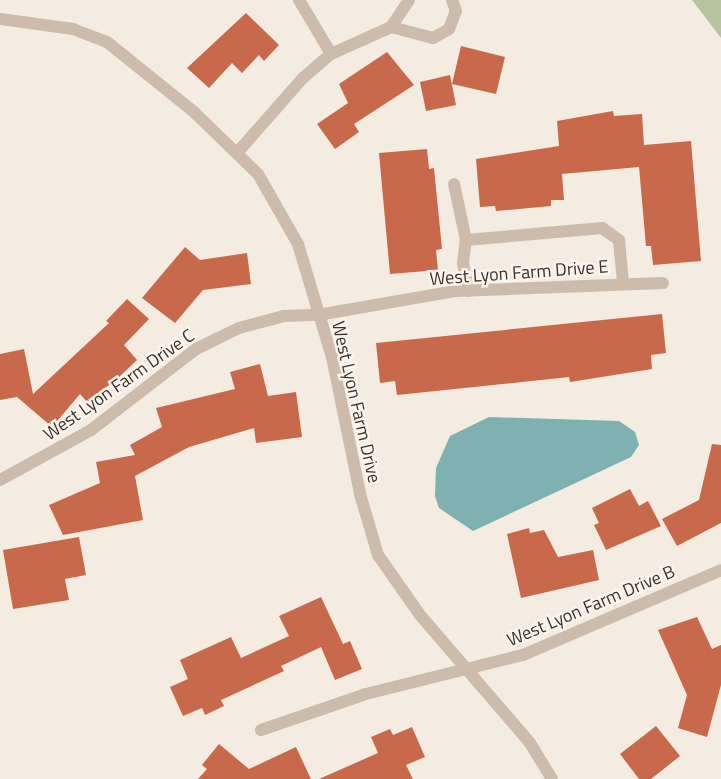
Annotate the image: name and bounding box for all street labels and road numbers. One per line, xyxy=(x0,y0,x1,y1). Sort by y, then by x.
street label: West Lyon Farm Drive E xyxy=(429,256,609,290)
street label: West Lyon Farm Drive xyxy=(327,319,385,485)
street label: West Lyon Farm Drive C xyxy=(39,325,199,445)
street label: West Lyon Farm Drive B xyxy=(504,561,678,651)

